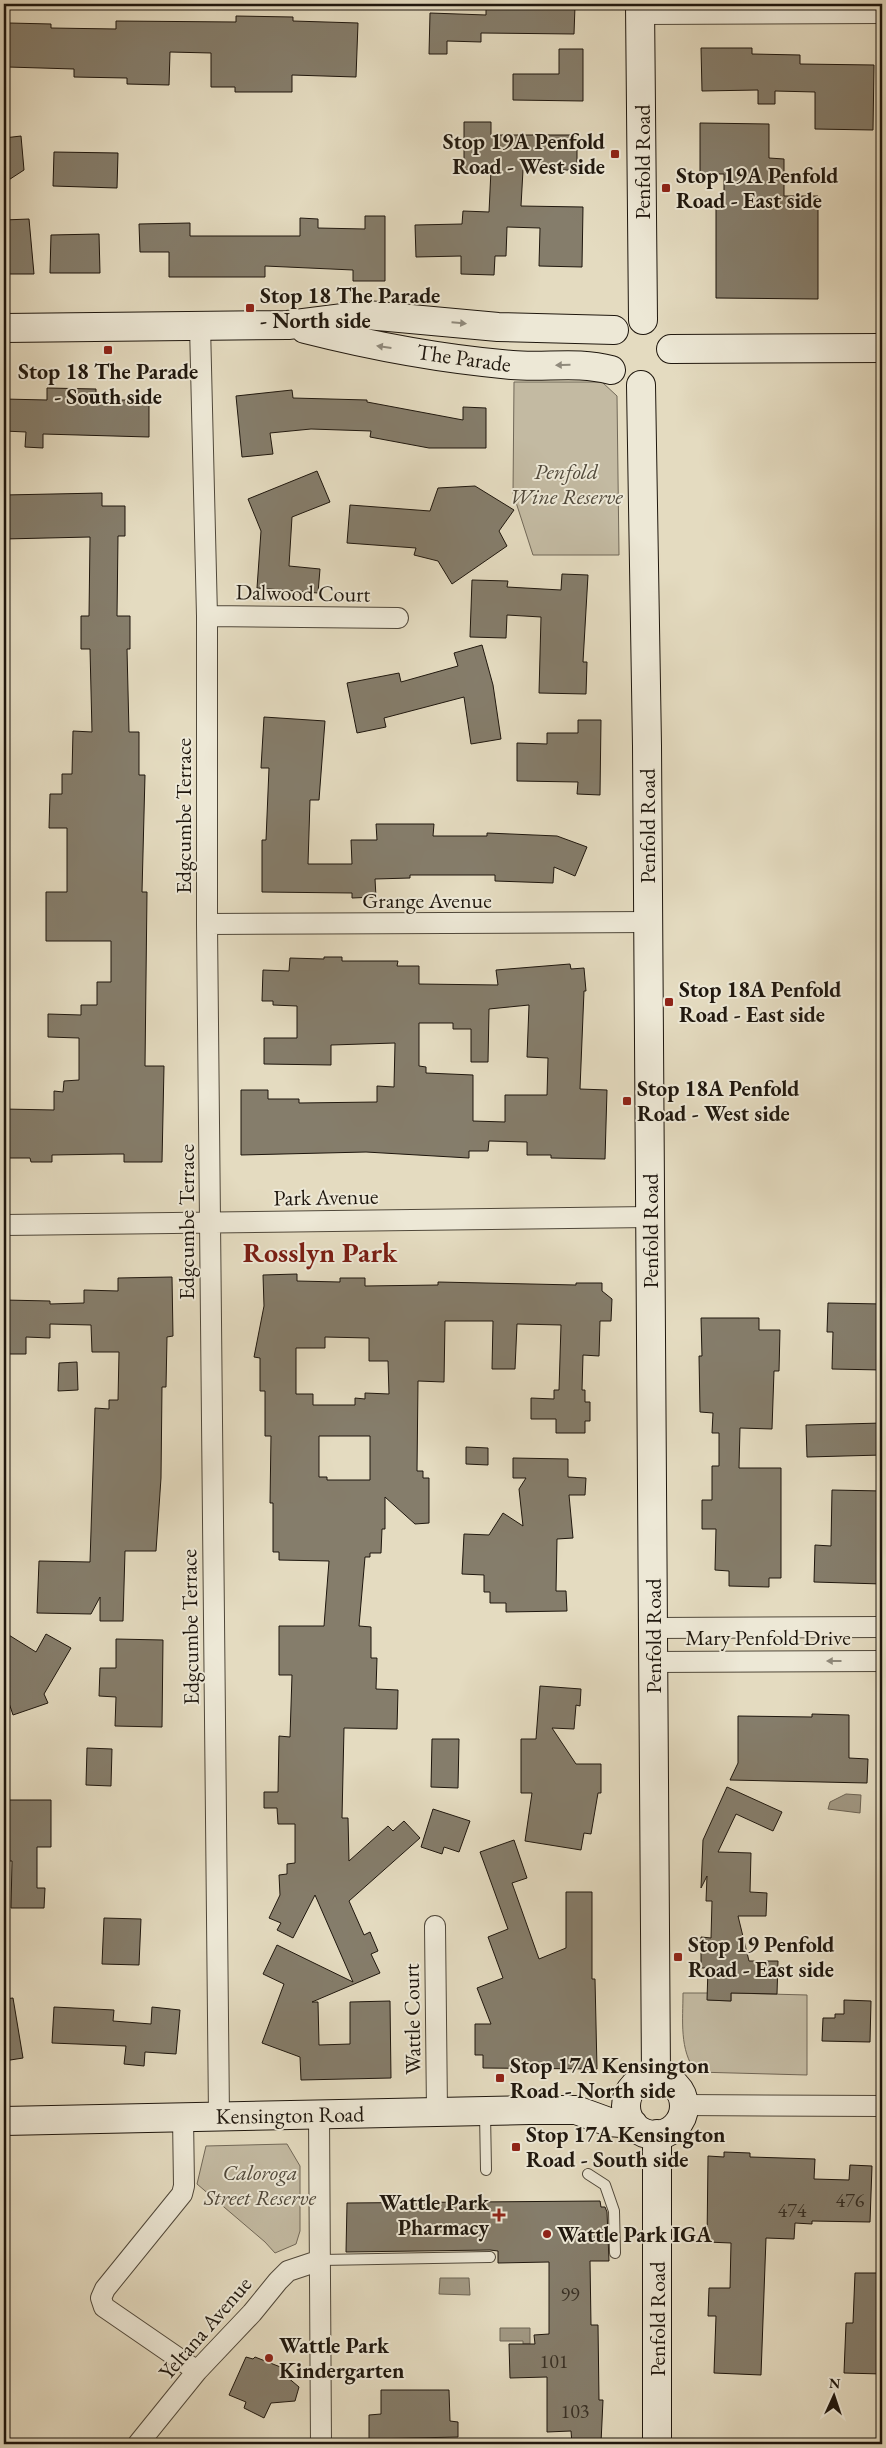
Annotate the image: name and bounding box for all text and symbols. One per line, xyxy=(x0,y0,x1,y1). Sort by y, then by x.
street label: Penfold Road xyxy=(628,104,657,220)
place label: Stop 19A Penfold Road - West side xyxy=(443,127,605,181)
marker: Stop 19A Penfold Road - West side xyxy=(609,148,621,160)
place label: Stop 19A Penfold Road - East side xyxy=(676,161,838,215)
marker: Stop 19A Penfold Road - East side xyxy=(660,182,672,194)
place label: Stop 18 The Parade - North side xyxy=(260,281,440,335)
marker: Stop 18 The Parade - North side xyxy=(244,302,256,314)
one-way arrow xyxy=(451,320,467,328)
street label: The Parade xyxy=(415,337,513,379)
one-way arrow xyxy=(376,343,392,351)
marker: Stop 18 The Parade - South side xyxy=(102,344,114,356)
place label: Stop 18 The Parade - South side xyxy=(18,357,198,411)
one-way arrow xyxy=(555,361,571,369)
park label: Penfold Wine Reserve xyxy=(509,457,623,511)
street label: Dalwood Court xyxy=(235,577,371,609)
street label: Edgcumbe Terrace xyxy=(169,738,198,894)
street label: Penfold Road xyxy=(633,768,662,884)
street label: Grange Avenue xyxy=(362,886,492,915)
place label: Stop 18A Penfold Road - East side xyxy=(679,975,841,1029)
marker: Stop 18A Penfold Road - East side xyxy=(663,996,675,1008)
place label: Stop 18A Penfold Road - West side xyxy=(637,1074,799,1128)
marker: Stop 18A Penfold Road - West side xyxy=(621,1095,633,1107)
street label: Edgcumbe Terrace xyxy=(172,1144,201,1300)
street label: Penfold Road xyxy=(636,1173,665,1289)
street label: Park Avenue xyxy=(273,1182,379,1212)
district label: Rosslyn Park xyxy=(243,1234,398,1270)
street label: Edgcumbe Terrace xyxy=(174,1548,206,1705)
street label: Penfold Road xyxy=(639,1578,668,1694)
street label: Mary Penfold Drive xyxy=(685,1623,851,1652)
one-way arrow xyxy=(825,1657,841,1665)
place label: Stop 19 Penfold Road - East side xyxy=(688,1930,835,1984)
marker: Stop 19 Penfold Road - East side xyxy=(672,1951,684,1963)
street label: Wattle Court xyxy=(397,1963,427,2075)
place label: Stop 17A Kensington Road - North side xyxy=(510,2051,710,2105)
marker: Stop 17A Kensington Road - North side xyxy=(494,2072,506,2084)
street label: Kensington Road xyxy=(215,2099,365,2131)
place label: Stop 17A Kensington Road - South side xyxy=(526,2120,726,2174)
marker: Stop 17A Kensington Road - South side xyxy=(510,2141,522,2153)
park label: Caloroga Street Reserve xyxy=(203,2158,316,2212)
house number: 476 xyxy=(836,2187,865,2213)
place label: Wattle Park Pharmacy xyxy=(379,2188,490,2242)
house number: 474 xyxy=(778,2197,807,2223)
marker: Wattle Park Pharmacy xyxy=(493,2209,505,2221)
place label: Wattle Park IGA xyxy=(557,2220,712,2249)
marker: Wattle Park IGA xyxy=(541,2228,553,2240)
street label: Penfold Road xyxy=(643,2261,672,2377)
street label: Yeltana Avenue xyxy=(152,2270,258,2386)
house number: 99 xyxy=(560,2281,580,2307)
place label: Wattle Park Kindergarten xyxy=(279,2331,405,2385)
house number: 101 xyxy=(540,2348,568,2374)
marker: Wattle Park Kindergarten xyxy=(263,2352,275,2364)
north arrow xyxy=(808,2370,858,2420)
text: N xyxy=(829,2374,841,2392)
house number: 103 xyxy=(561,2398,589,2424)

